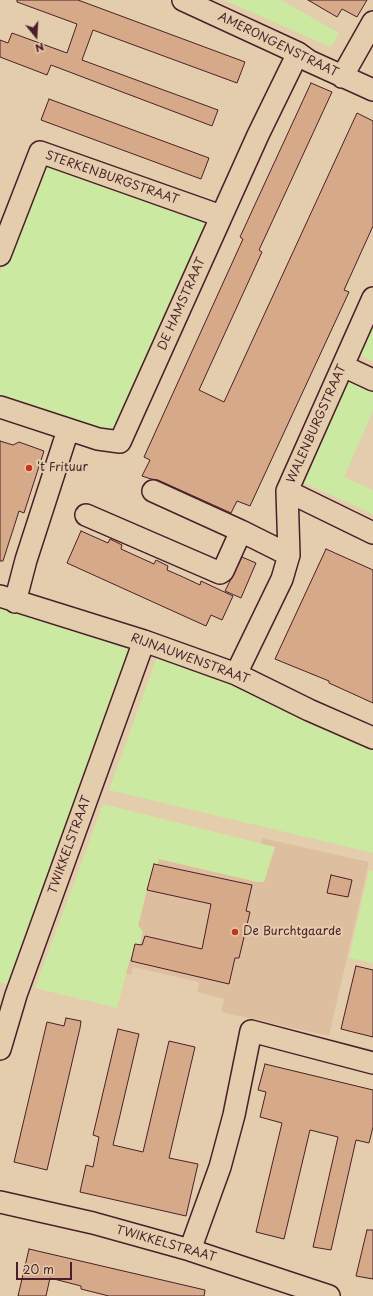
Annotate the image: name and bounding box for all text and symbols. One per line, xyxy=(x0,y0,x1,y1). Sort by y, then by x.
street label: AMERONGENSTRAAT xyxy=(216,10,340,80)
north arrow xyxy=(16,16,56,56)
text: N xyxy=(33,38,47,57)
street label: STERKENBURGSTRAAT xyxy=(43,148,181,208)
street label: DE HAMSTRAAT xyxy=(155,255,209,353)
street label: WALENBURGSTRAAT xyxy=(284,362,350,486)
place label: 't Frituur xyxy=(37,461,88,475)
marker: 't Frituur xyxy=(24,463,34,473)
street label: RIJNAUWENSTRAAT xyxy=(129,631,251,687)
street label: TWIKKELSTRAAT xyxy=(46,794,94,896)
place label: De Burchtgaarde xyxy=(243,925,341,939)
marker: De Burchtgaarde xyxy=(230,927,240,937)
street label: TWIKKELSTRAAT xyxy=(114,1223,218,1265)
scale bar xyxy=(18,1254,74,1280)
text: 20 m xyxy=(23,1260,54,1278)

